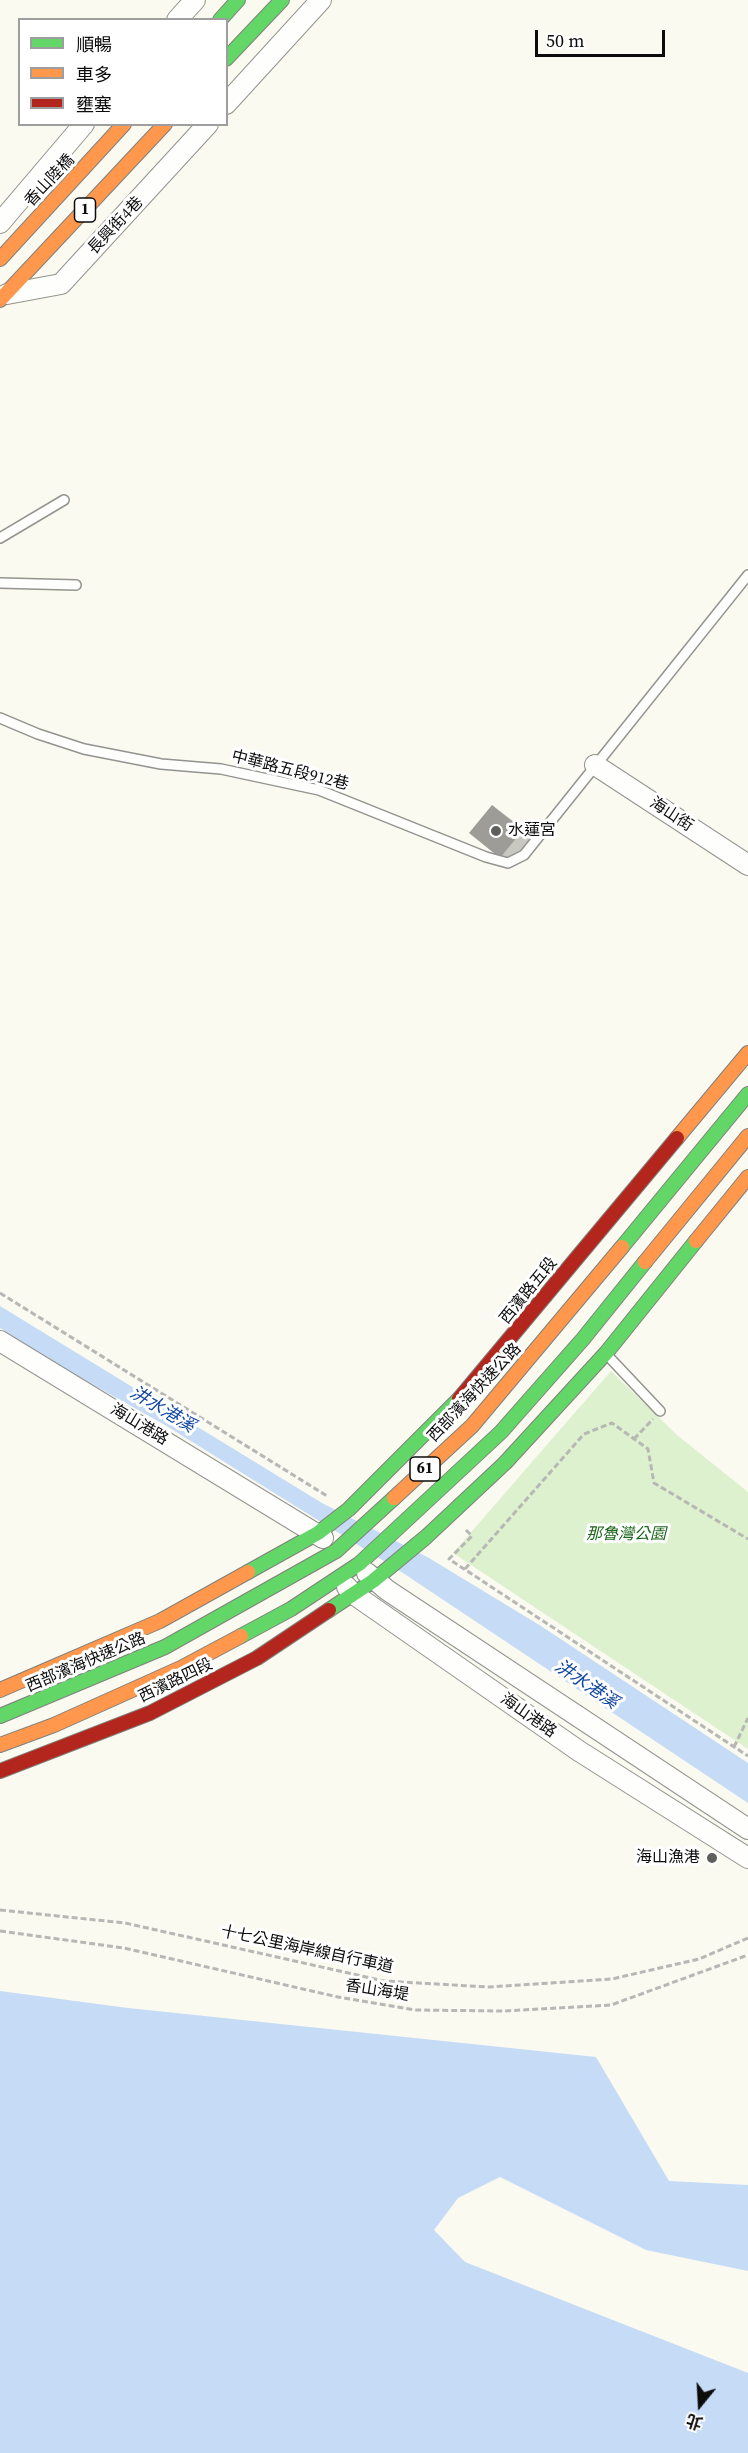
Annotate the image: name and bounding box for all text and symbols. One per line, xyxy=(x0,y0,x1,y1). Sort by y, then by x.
legend xyxy=(18,18,228,126)
scale bar xyxy=(538,18,668,56)
text: 50 m xyxy=(546,28,584,53)
text: 順暢 xyxy=(76,32,112,57)
text: 車多 xyxy=(76,62,112,87)
text: 壅塞 xyxy=(76,92,112,117)
street label: 香山陸橋 xyxy=(21,151,79,211)
street label: 長興街4巷 xyxy=(84,193,148,259)
road number: 1 xyxy=(74,198,96,222)
street label: 中華路五段912巷 xyxy=(229,747,351,795)
street label: 海山街 xyxy=(646,794,696,836)
place label: 水蓮宮 xyxy=(508,821,556,841)
marker: 水蓮宮 xyxy=(489,824,503,838)
street label: 西濱路五段 xyxy=(496,1254,562,1328)
street label: 西部濱海快速公路 xyxy=(424,1340,526,1446)
water label: 汫水港溪 xyxy=(126,1382,198,1438)
street label: 海山港路 xyxy=(107,1400,171,1450)
road number: 61 xyxy=(410,1457,440,1481)
park label: 那魯灣公園 xyxy=(586,1525,666,1545)
street label: 西部濱海快速公路 xyxy=(23,1629,149,1697)
street label: 西濱路四段 xyxy=(136,1655,216,1707)
water label: 汫水港溪 xyxy=(550,1656,622,1714)
street label: 海山港路 xyxy=(496,1690,560,1742)
place label: 海山漁港 xyxy=(636,1848,700,1868)
marker: 海山漁港 xyxy=(705,1851,719,1865)
street label: 十七公里海岸線自行車道 xyxy=(219,1922,395,1978)
street label: 香山海堤 xyxy=(344,1977,410,2005)
north arrow xyxy=(670,2375,730,2435)
text: 北 xyxy=(683,2409,705,2435)

